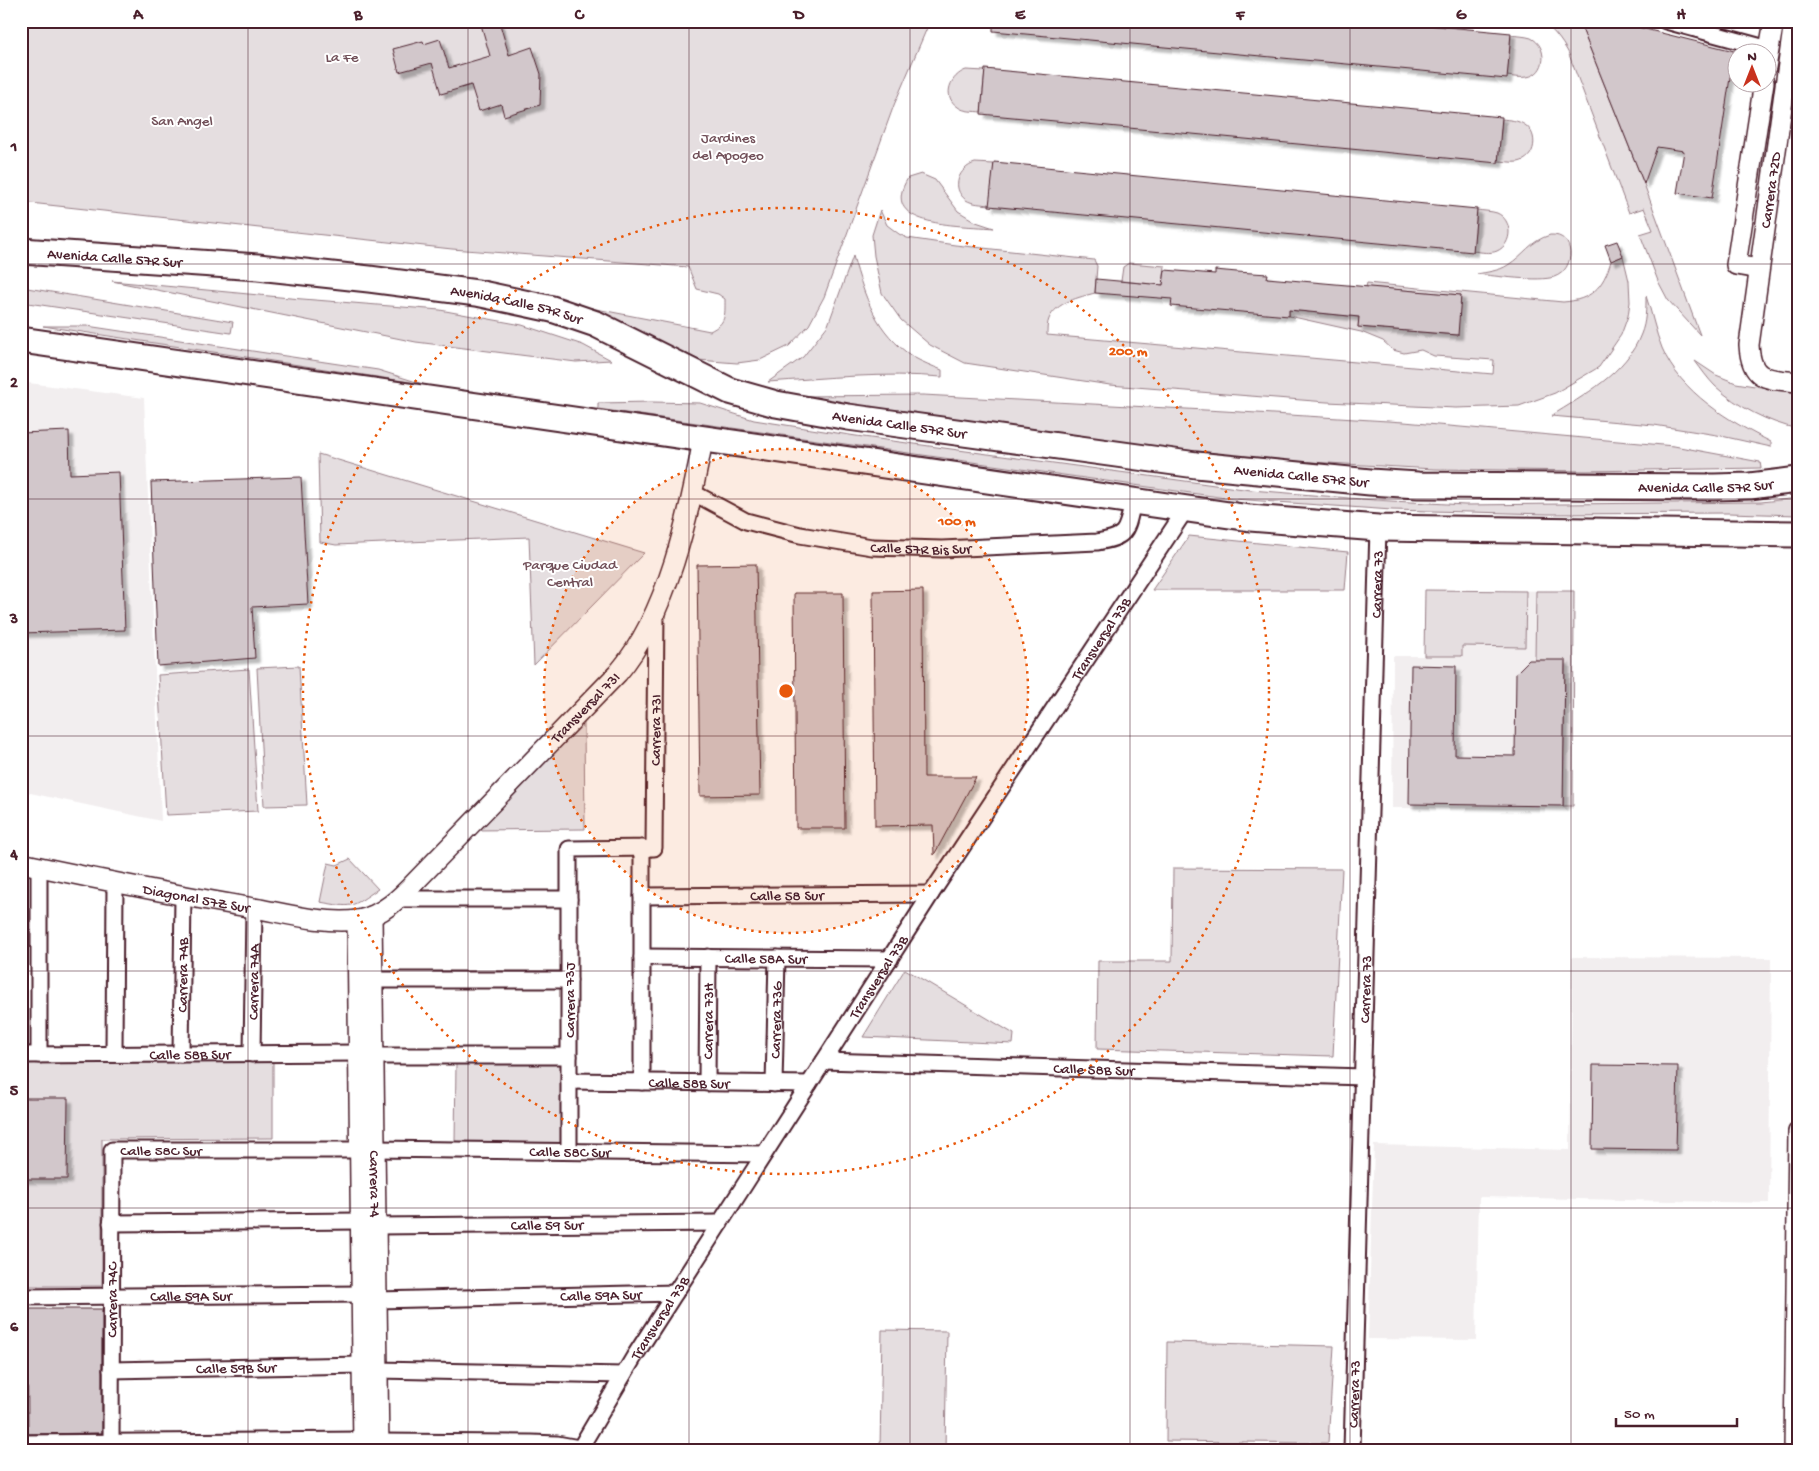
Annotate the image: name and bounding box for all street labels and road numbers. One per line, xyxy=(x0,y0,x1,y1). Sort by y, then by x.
street label: Carrera 72D xyxy=(1758,151,1786,230)
street label: Avenida Calle 57R Sur xyxy=(47,246,184,273)
street label: Avenida Calle 57R Sur xyxy=(449,283,586,330)
street label: Avenida Calle 57R Sur xyxy=(831,407,969,444)
street label: Avenida Calle 57R Sur xyxy=(1233,462,1371,493)
street label: Avenida Calle 57R Sur xyxy=(1638,476,1776,498)
street label: Calle 57R Bis Sur xyxy=(870,540,973,560)
street label: Carrera 73 xyxy=(1368,550,1388,618)
street label: Transversal 73B xyxy=(1068,594,1136,685)
street label: Transversal 73I xyxy=(547,669,625,748)
street label: Carrera 73I xyxy=(648,694,666,766)
street label: Diagonal 57Z Sur xyxy=(140,881,253,918)
street label: Calle 58 Sur xyxy=(750,888,825,906)
street label: Transversal 73B xyxy=(846,932,913,1024)
street label: Carrera 74B xyxy=(175,937,193,1012)
street label: Carrera 74A xyxy=(245,943,265,1020)
street label: Calle 58A Sur xyxy=(725,951,809,969)
street label: Carrera 73 xyxy=(1357,955,1377,1023)
street label: Carrera 73J xyxy=(562,961,580,1038)
street label: Carrera 73G xyxy=(768,981,787,1059)
street label: Carrera 73H xyxy=(700,982,719,1059)
street label: Calle 58B Sur xyxy=(149,1047,232,1065)
street label: Calle 58B Sur xyxy=(1053,1061,1136,1081)
street label: Calle 58B Sur xyxy=(648,1075,731,1094)
street label: Calle 58C Sur xyxy=(120,1143,203,1161)
street label: Calle 58C Sur xyxy=(529,1144,613,1163)
street label: Carrera 74 xyxy=(364,1150,383,1218)
street label: Calle 59 Sur xyxy=(511,1217,585,1236)
street label: Carrera 74C xyxy=(104,1262,123,1338)
street label: Transversal 73B xyxy=(627,1273,695,1365)
street label: Calle 59A Sur xyxy=(560,1287,644,1307)
street label: Calle 59A Sur xyxy=(150,1288,234,1307)
street label: Calle 59B Sur xyxy=(196,1360,278,1379)
street label: Carrera 73 xyxy=(1346,1360,1366,1428)

